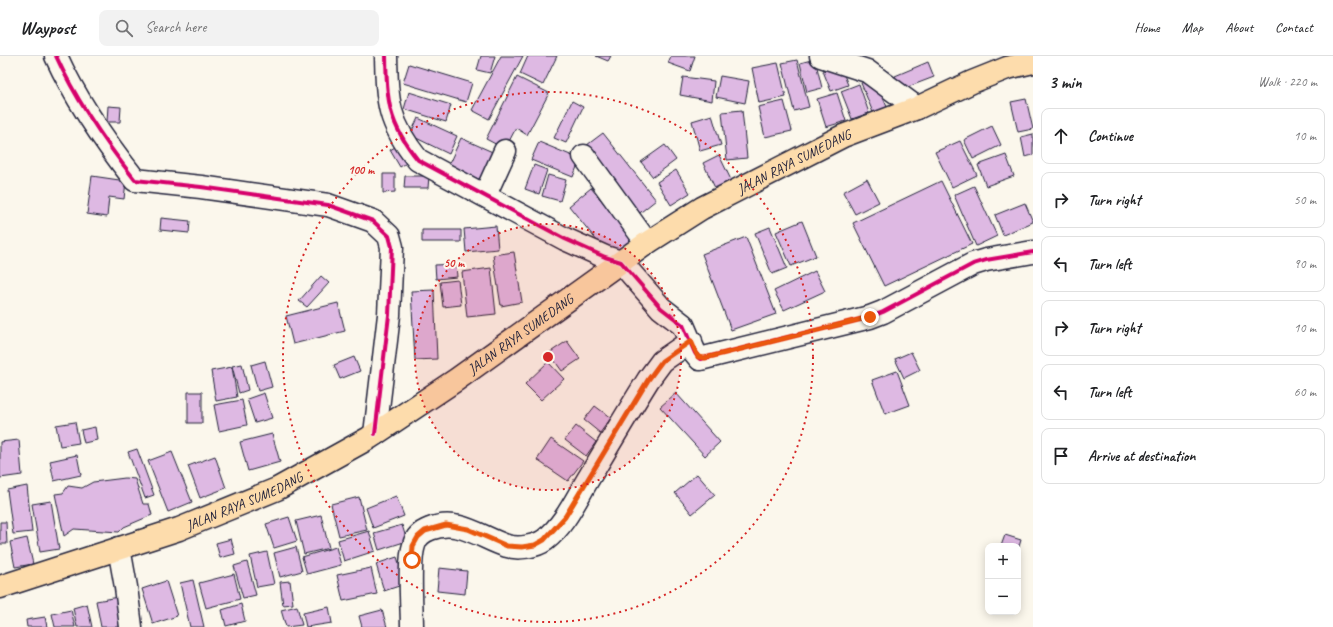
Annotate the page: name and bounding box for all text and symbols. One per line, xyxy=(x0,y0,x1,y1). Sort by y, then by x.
search box xyxy=(99,10,379,46)
text: Waypost xyxy=(20,16,75,40)
icon: search xyxy=(113,17,135,39)
text: Search here xyxy=(145,18,206,37)
text: Home xyxy=(1134,19,1160,36)
text: Map xyxy=(1182,19,1203,36)
text: About xyxy=(1225,19,1253,36)
text: Contact xyxy=(1275,19,1313,36)
text: 3 min xyxy=(1049,72,1082,93)
text: Walk · 220 m xyxy=(1258,74,1317,90)
street label: JALAN RAYA SUMEDANG xyxy=(733,125,855,198)
icon: ahead xyxy=(1050,125,1072,147)
text: Continue xyxy=(1088,127,1133,146)
text: 10 m xyxy=(1294,128,1316,144)
text: 100 m xyxy=(348,162,375,178)
icon: right xyxy=(1050,189,1072,211)
text: Turn right xyxy=(1088,191,1141,210)
text: 50 m xyxy=(1294,192,1316,208)
icon: left xyxy=(1050,253,1072,275)
text: 50 m xyxy=(444,255,465,271)
text: Turn left xyxy=(1088,255,1131,274)
text: 90 m xyxy=(1294,256,1316,272)
street label: JALAN RAYA SUMEDANG xyxy=(464,289,578,378)
route end xyxy=(861,308,879,326)
icon: right xyxy=(1050,317,1072,339)
text: Turn right xyxy=(1088,319,1141,338)
text: 10 m xyxy=(1294,320,1316,336)
centre of rings xyxy=(541,350,555,364)
icon: left xyxy=(1050,381,1072,403)
text: Turn left xyxy=(1088,383,1131,402)
text: 60 m xyxy=(1294,384,1316,400)
icon: arrive xyxy=(1050,445,1072,467)
text: Arrive at destination xyxy=(1088,447,1195,466)
street label: JALAN RAYA SUMEDANG xyxy=(182,467,307,534)
map controls xyxy=(985,543,1021,615)
button: + xyxy=(985,543,1021,579)
route start xyxy=(403,551,421,569)
button: − xyxy=(985,579,1021,615)

